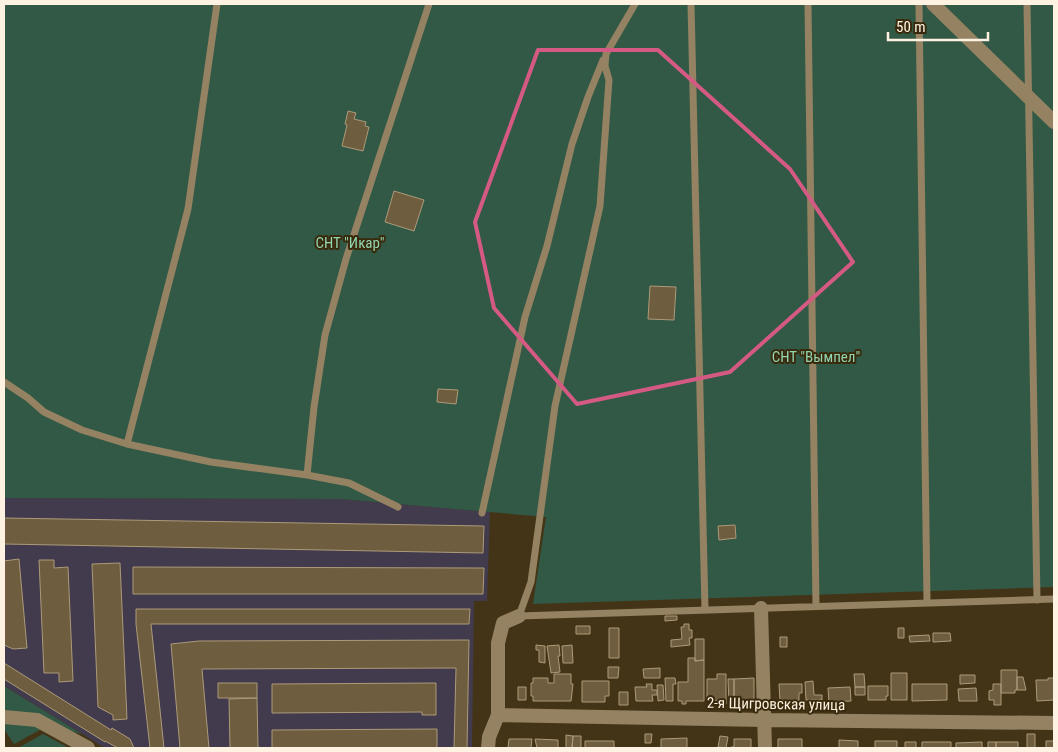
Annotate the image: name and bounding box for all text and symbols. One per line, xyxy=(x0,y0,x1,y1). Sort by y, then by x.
scale bar xyxy=(888,10,988,42)
text: 50 m xyxy=(896,18,926,36)
park label: СНТ "Икар" xyxy=(315,234,385,252)
park label: СНТ "Вымпел" xyxy=(772,348,860,366)
street label: 2-я Щигровская улица xyxy=(707,694,845,714)

